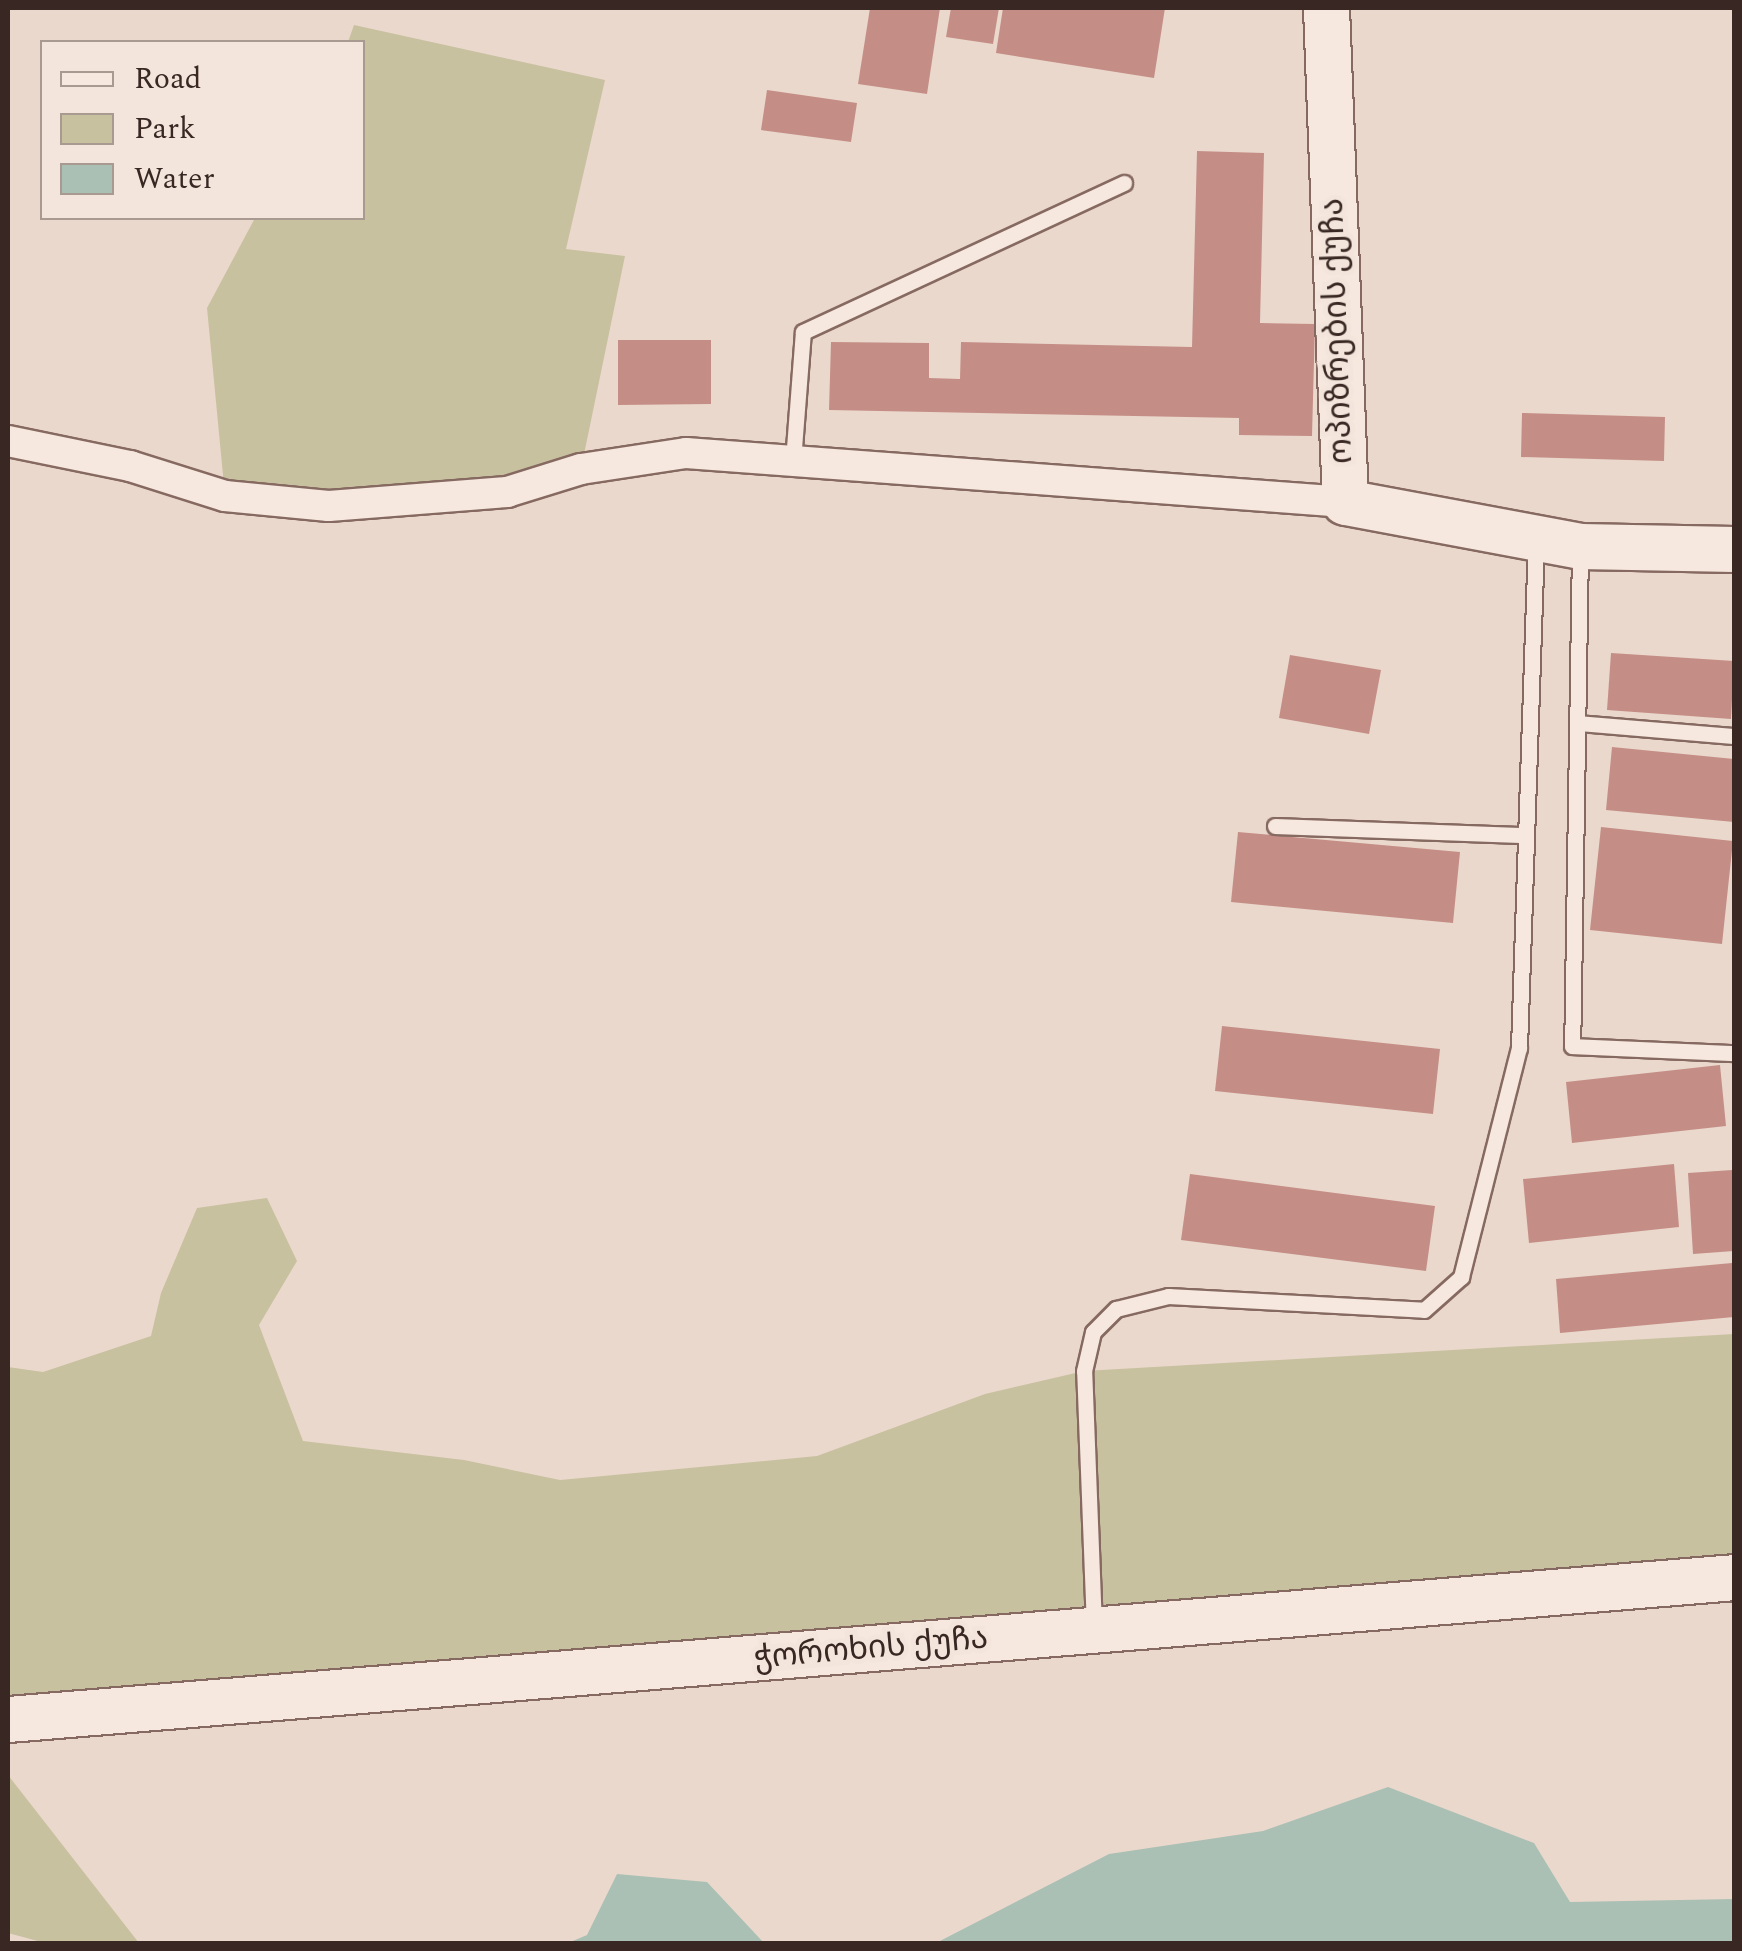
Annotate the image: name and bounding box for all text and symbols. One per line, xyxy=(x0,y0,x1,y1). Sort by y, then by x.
legend xyxy=(40,40,365,220)
text: Road xyxy=(134,56,202,102)
text: Park xyxy=(134,106,196,152)
text: Water xyxy=(134,156,215,202)
street label: ოპიზრების ქუჩა xyxy=(1314,197,1362,465)
street label: ჭოროხის ქუჩა xyxy=(752,1620,990,1678)

